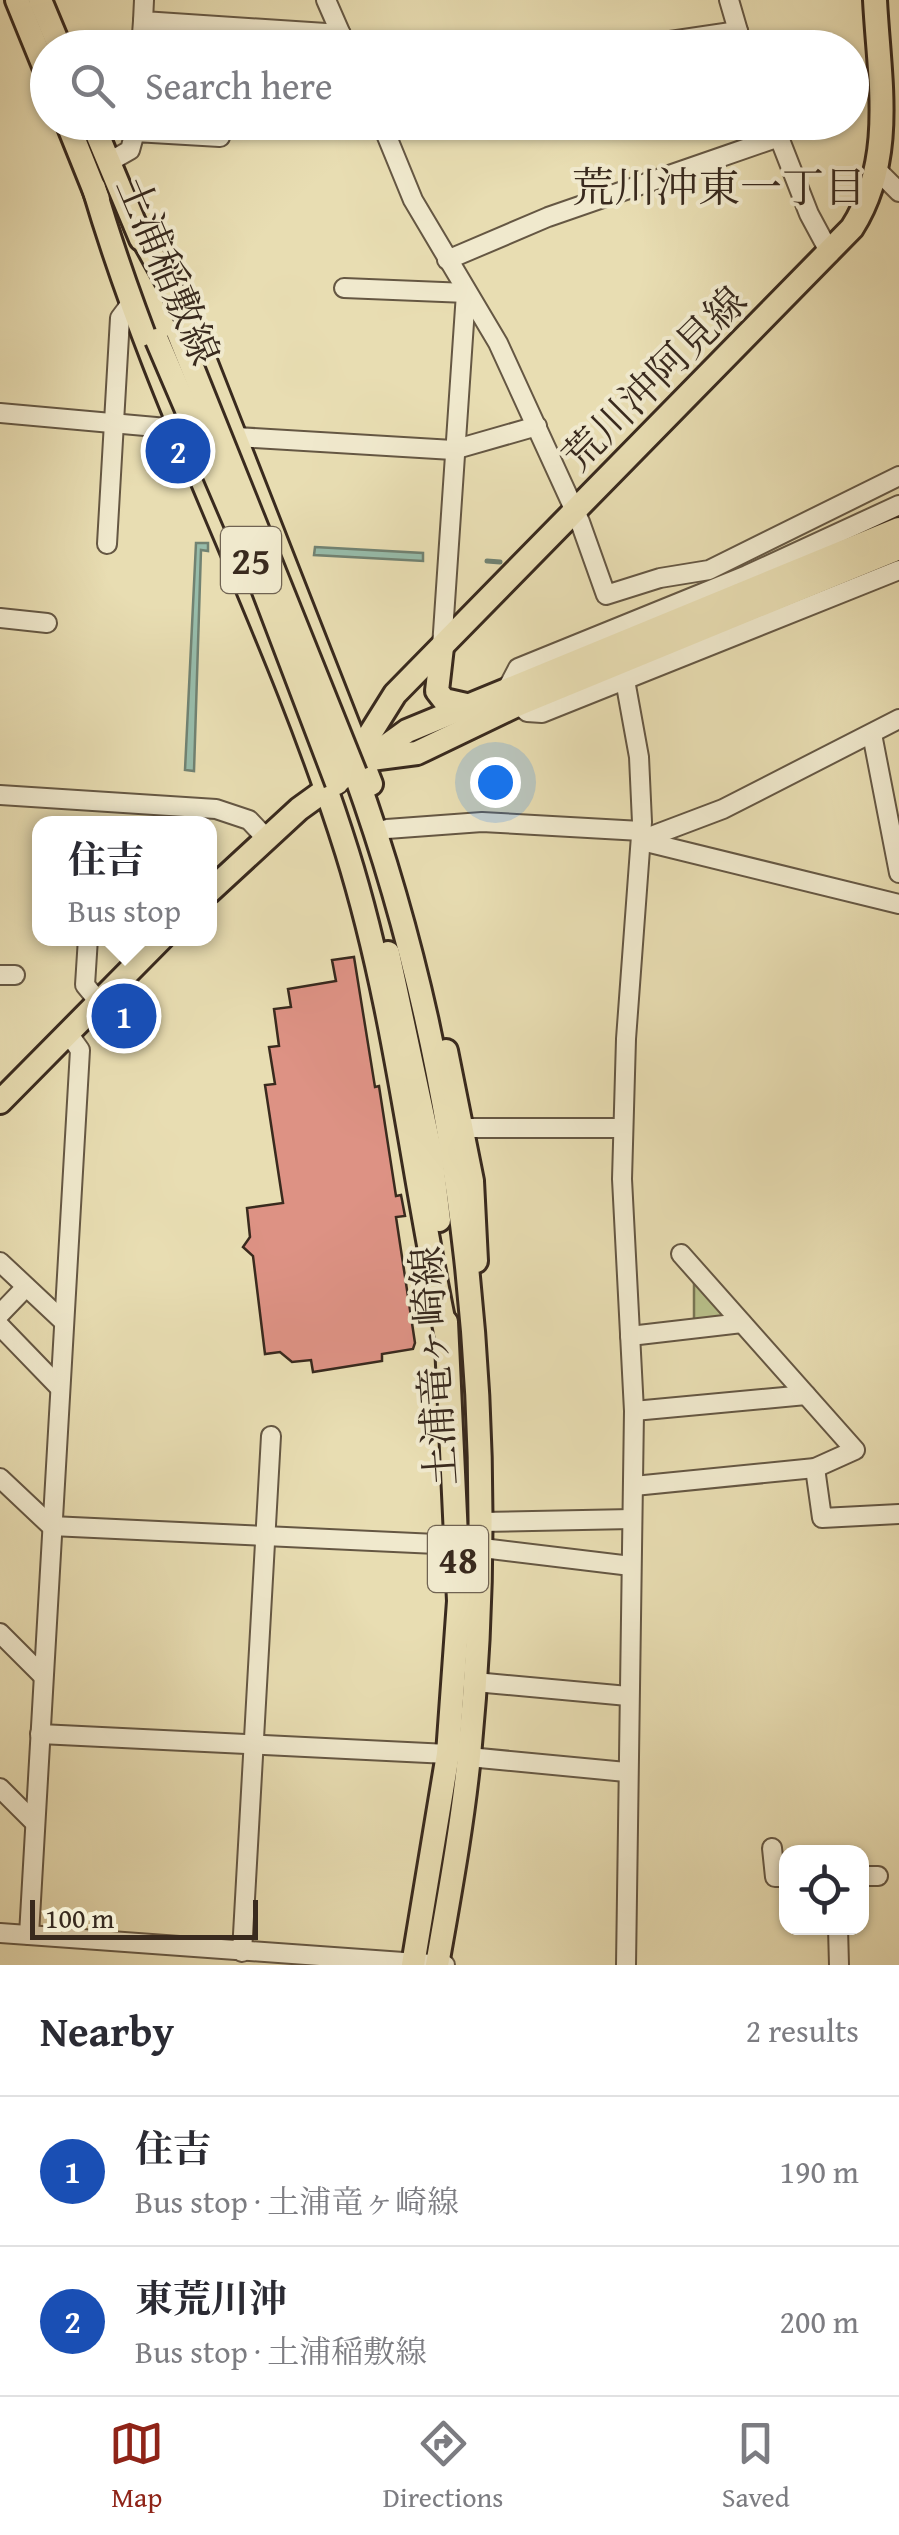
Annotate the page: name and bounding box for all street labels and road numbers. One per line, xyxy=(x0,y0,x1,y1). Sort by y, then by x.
street label: 土浦稲敷線 xyxy=(103,166,235,374)
street label: 荒川沖阿見線 xyxy=(548,272,760,484)
road number: 25 xyxy=(221,527,281,593)
street label: 土浦竜ヶ崎線 xyxy=(395,1244,471,1488)
road number: 48 xyxy=(428,1526,488,1592)

